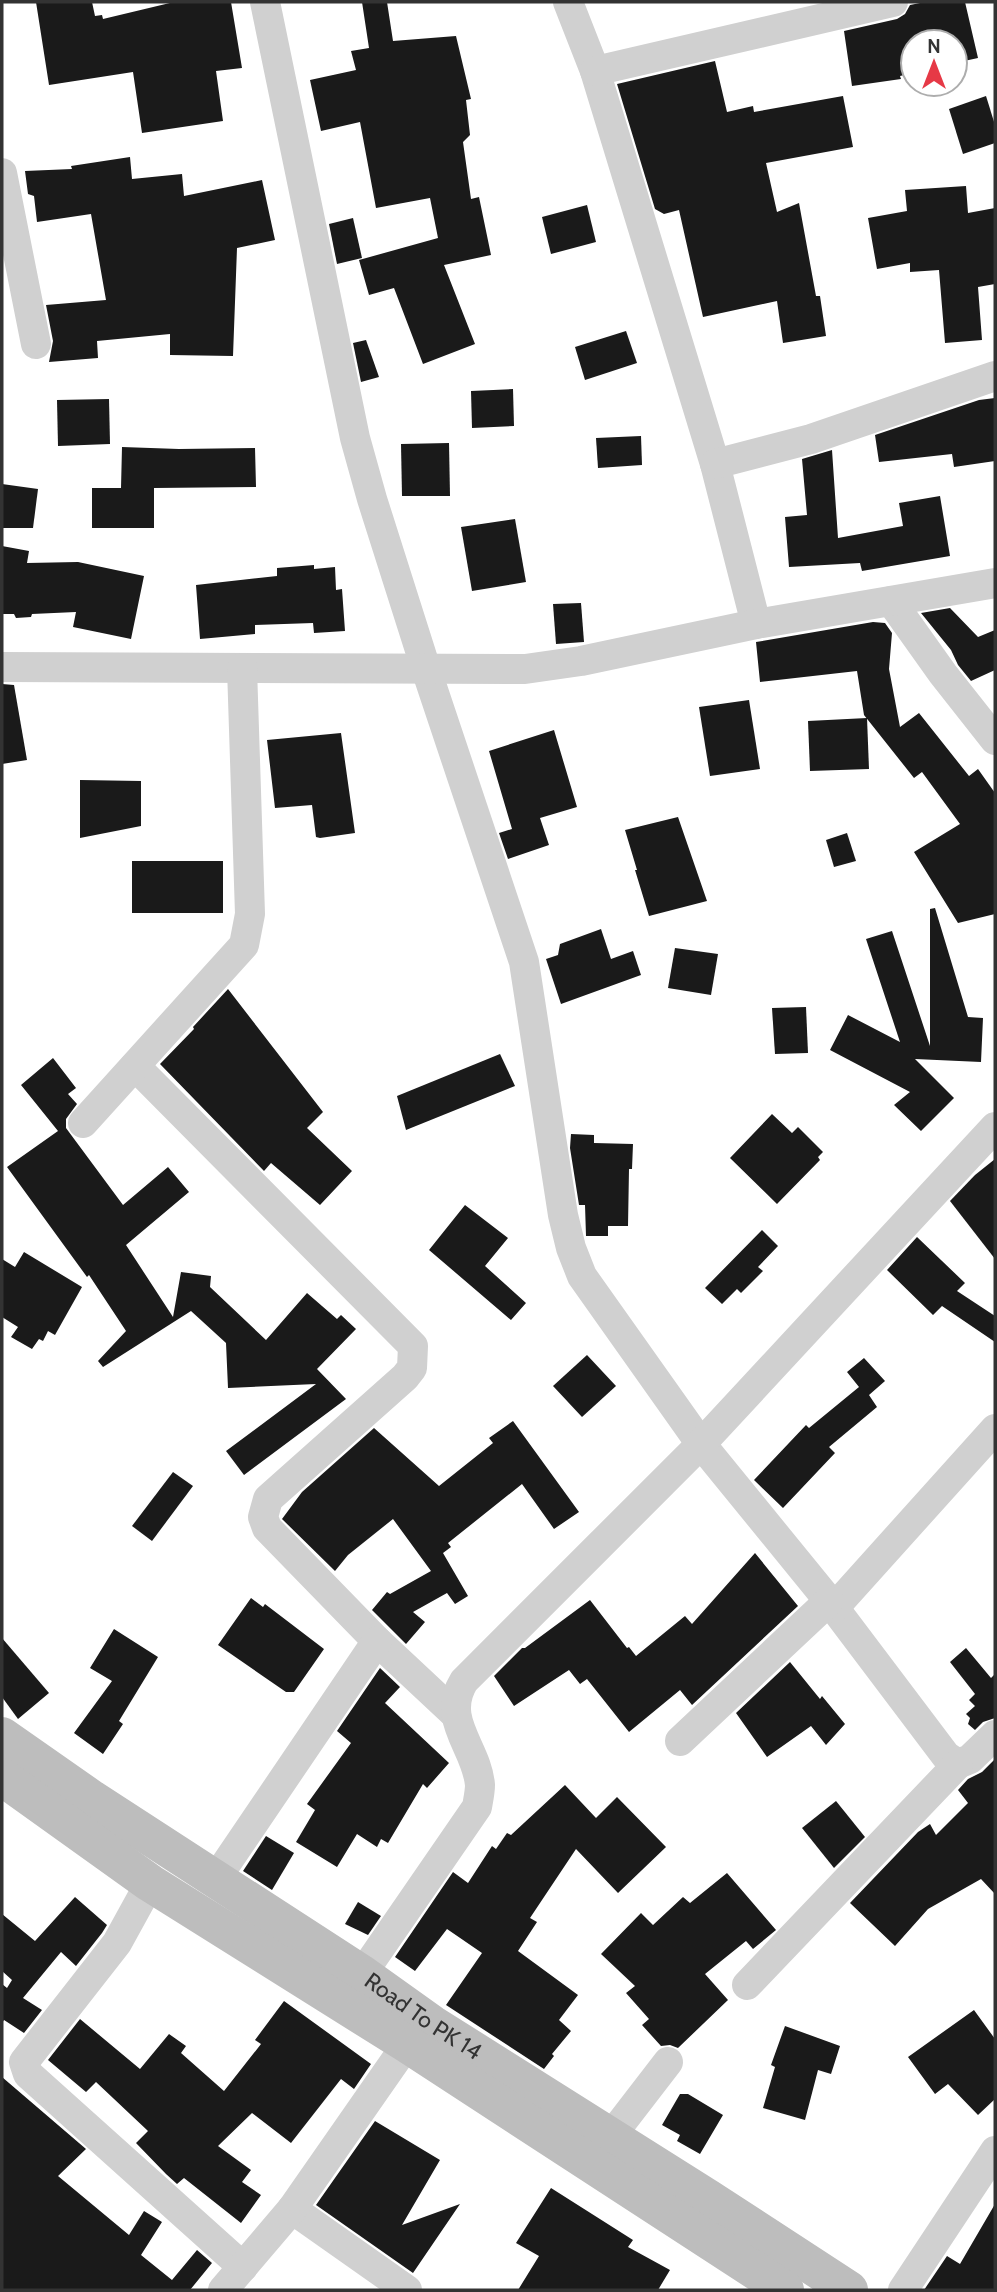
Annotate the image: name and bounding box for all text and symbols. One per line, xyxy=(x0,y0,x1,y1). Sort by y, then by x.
north arrow xyxy=(899,28,969,98)
text: N xyxy=(927,35,941,58)
street label: Road To PK 14 xyxy=(359,1966,487,2066)

